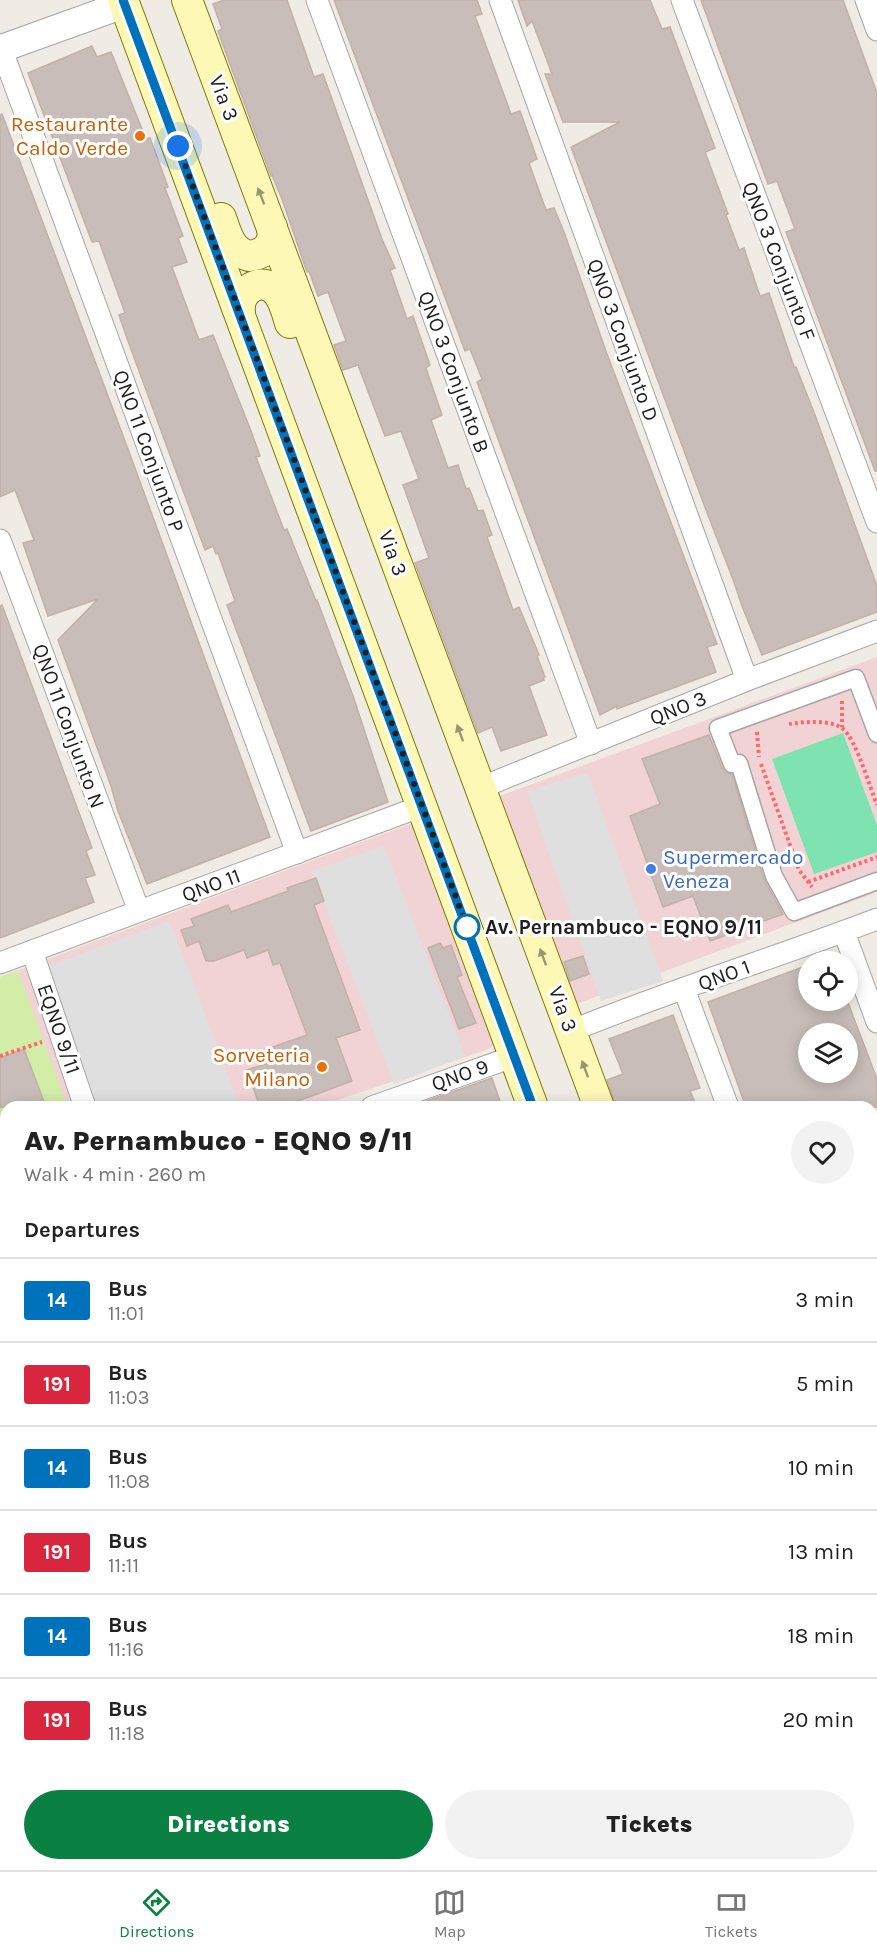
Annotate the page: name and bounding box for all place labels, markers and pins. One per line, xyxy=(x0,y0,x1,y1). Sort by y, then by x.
place label: Restaurante Caldo Verde xyxy=(11,112,128,160)
marker: Restaurante Caldo Verde xyxy=(133,129,147,143)
place label: Supermercado Veneza xyxy=(663,845,803,893)
marker: Supermercado Veneza xyxy=(644,862,658,876)
marker: Av. Pernambuco - EQNO 9/11 xyxy=(454,914,480,940)
place label: Av. Pernambuco - EQNO 9/11 xyxy=(485,915,762,939)
place label: Sorveteria Milano xyxy=(213,1043,310,1091)
marker: Sorveteria Milano xyxy=(315,1060,329,1074)

